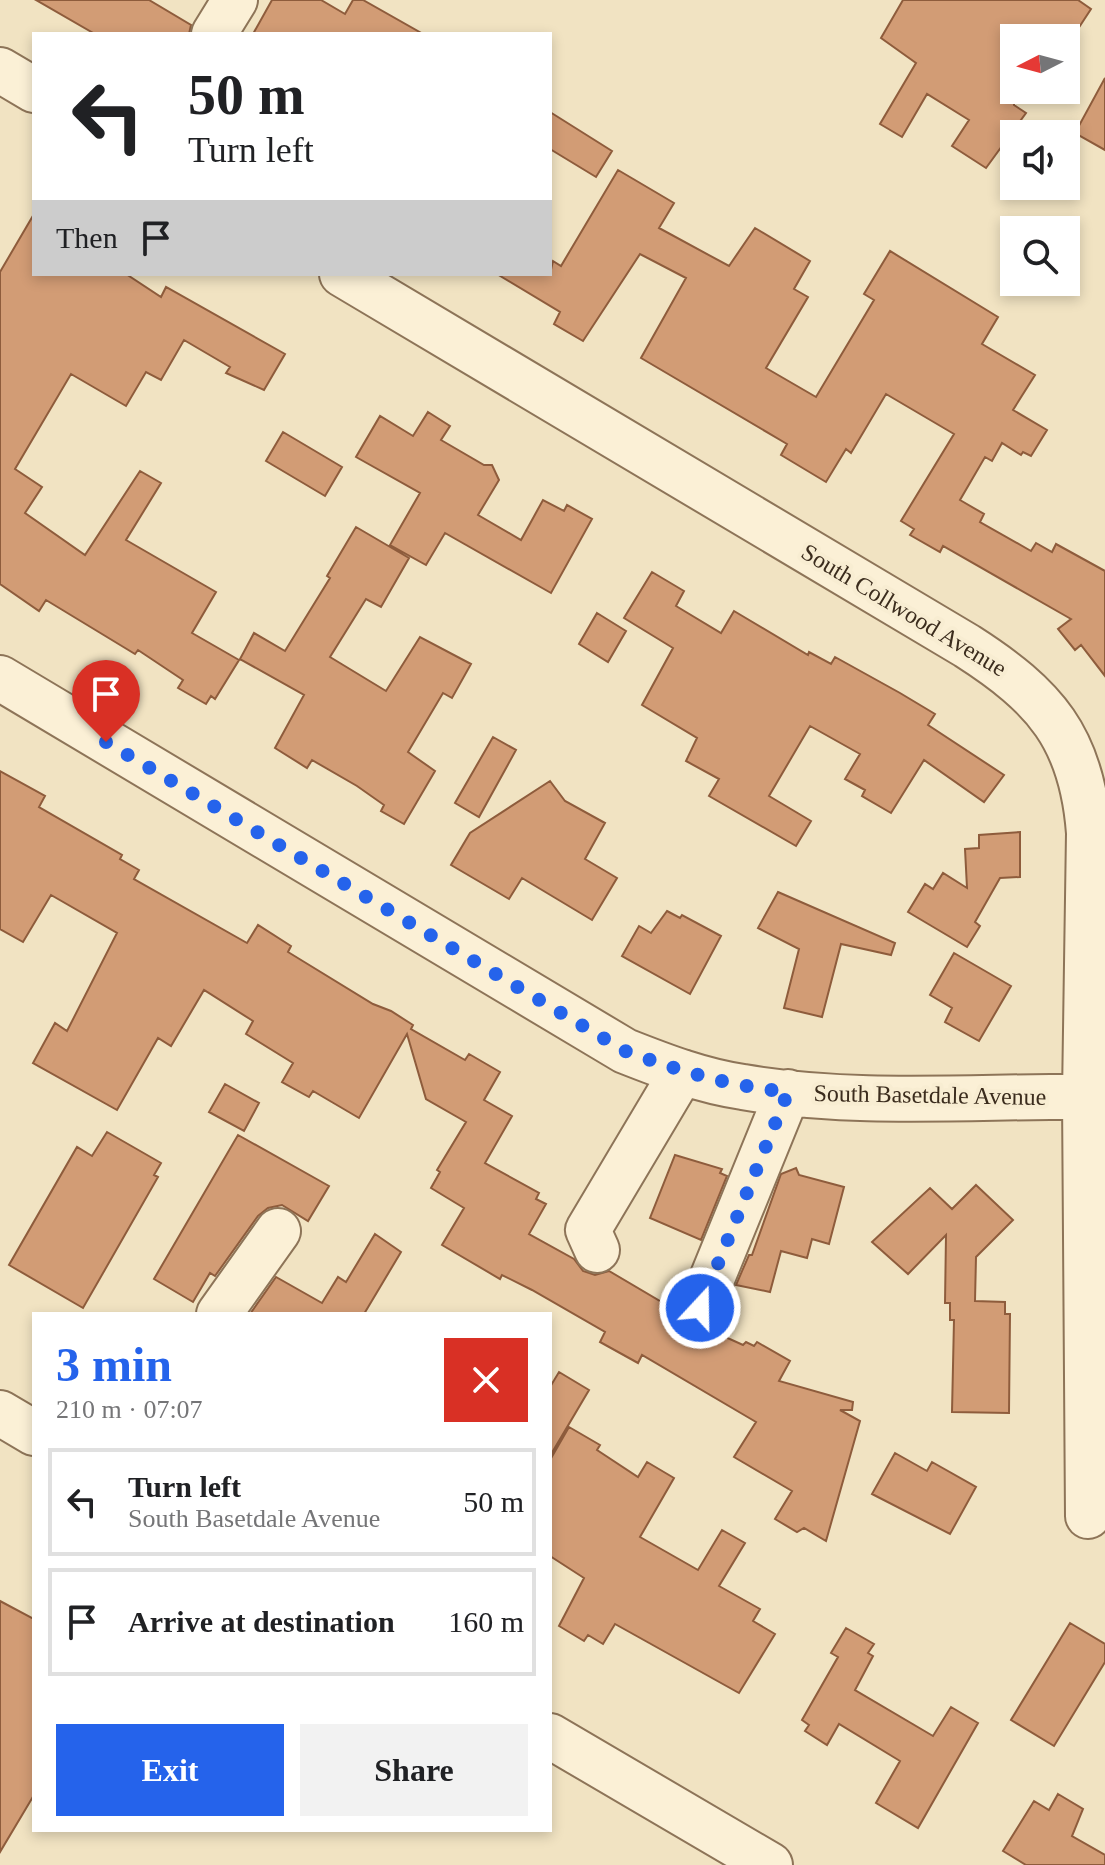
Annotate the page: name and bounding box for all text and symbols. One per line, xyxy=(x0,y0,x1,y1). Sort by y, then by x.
north arrow xyxy=(1000,24,1080,104)
map controls xyxy=(1000,24,1080,296)
icon: left xyxy=(56,64,160,168)
text: 50 m xyxy=(188,64,305,126)
button: sound xyxy=(1000,120,1080,200)
text: Turn left xyxy=(188,130,314,170)
icon: arrive xyxy=(134,216,178,260)
button: search xyxy=(1000,216,1080,296)
text: Then xyxy=(56,221,118,254)
street label: South Collwood Avenue xyxy=(797,539,1011,681)
pin xyxy=(72,660,140,742)
icon: arrive xyxy=(84,672,128,716)
street label: South Basetdale Avenue xyxy=(813,1080,1047,1110)
position arrow xyxy=(658,1266,742,1350)
text: 3 min xyxy=(56,1338,172,1391)
button: close xyxy=(444,1338,528,1422)
text: 210 m · 07:07 xyxy=(56,1395,203,1424)
text: Turn left xyxy=(128,1470,241,1503)
icon: left xyxy=(60,1480,104,1524)
text: 50 m xyxy=(463,1485,524,1518)
text: South Basetdale Avenue xyxy=(128,1504,380,1533)
icon: arrive xyxy=(60,1600,104,1644)
text: Arrive at destination xyxy=(128,1605,395,1638)
text: 160 m xyxy=(448,1605,524,1638)
button: Exit xyxy=(56,1724,284,1816)
button: Share xyxy=(300,1724,528,1816)

